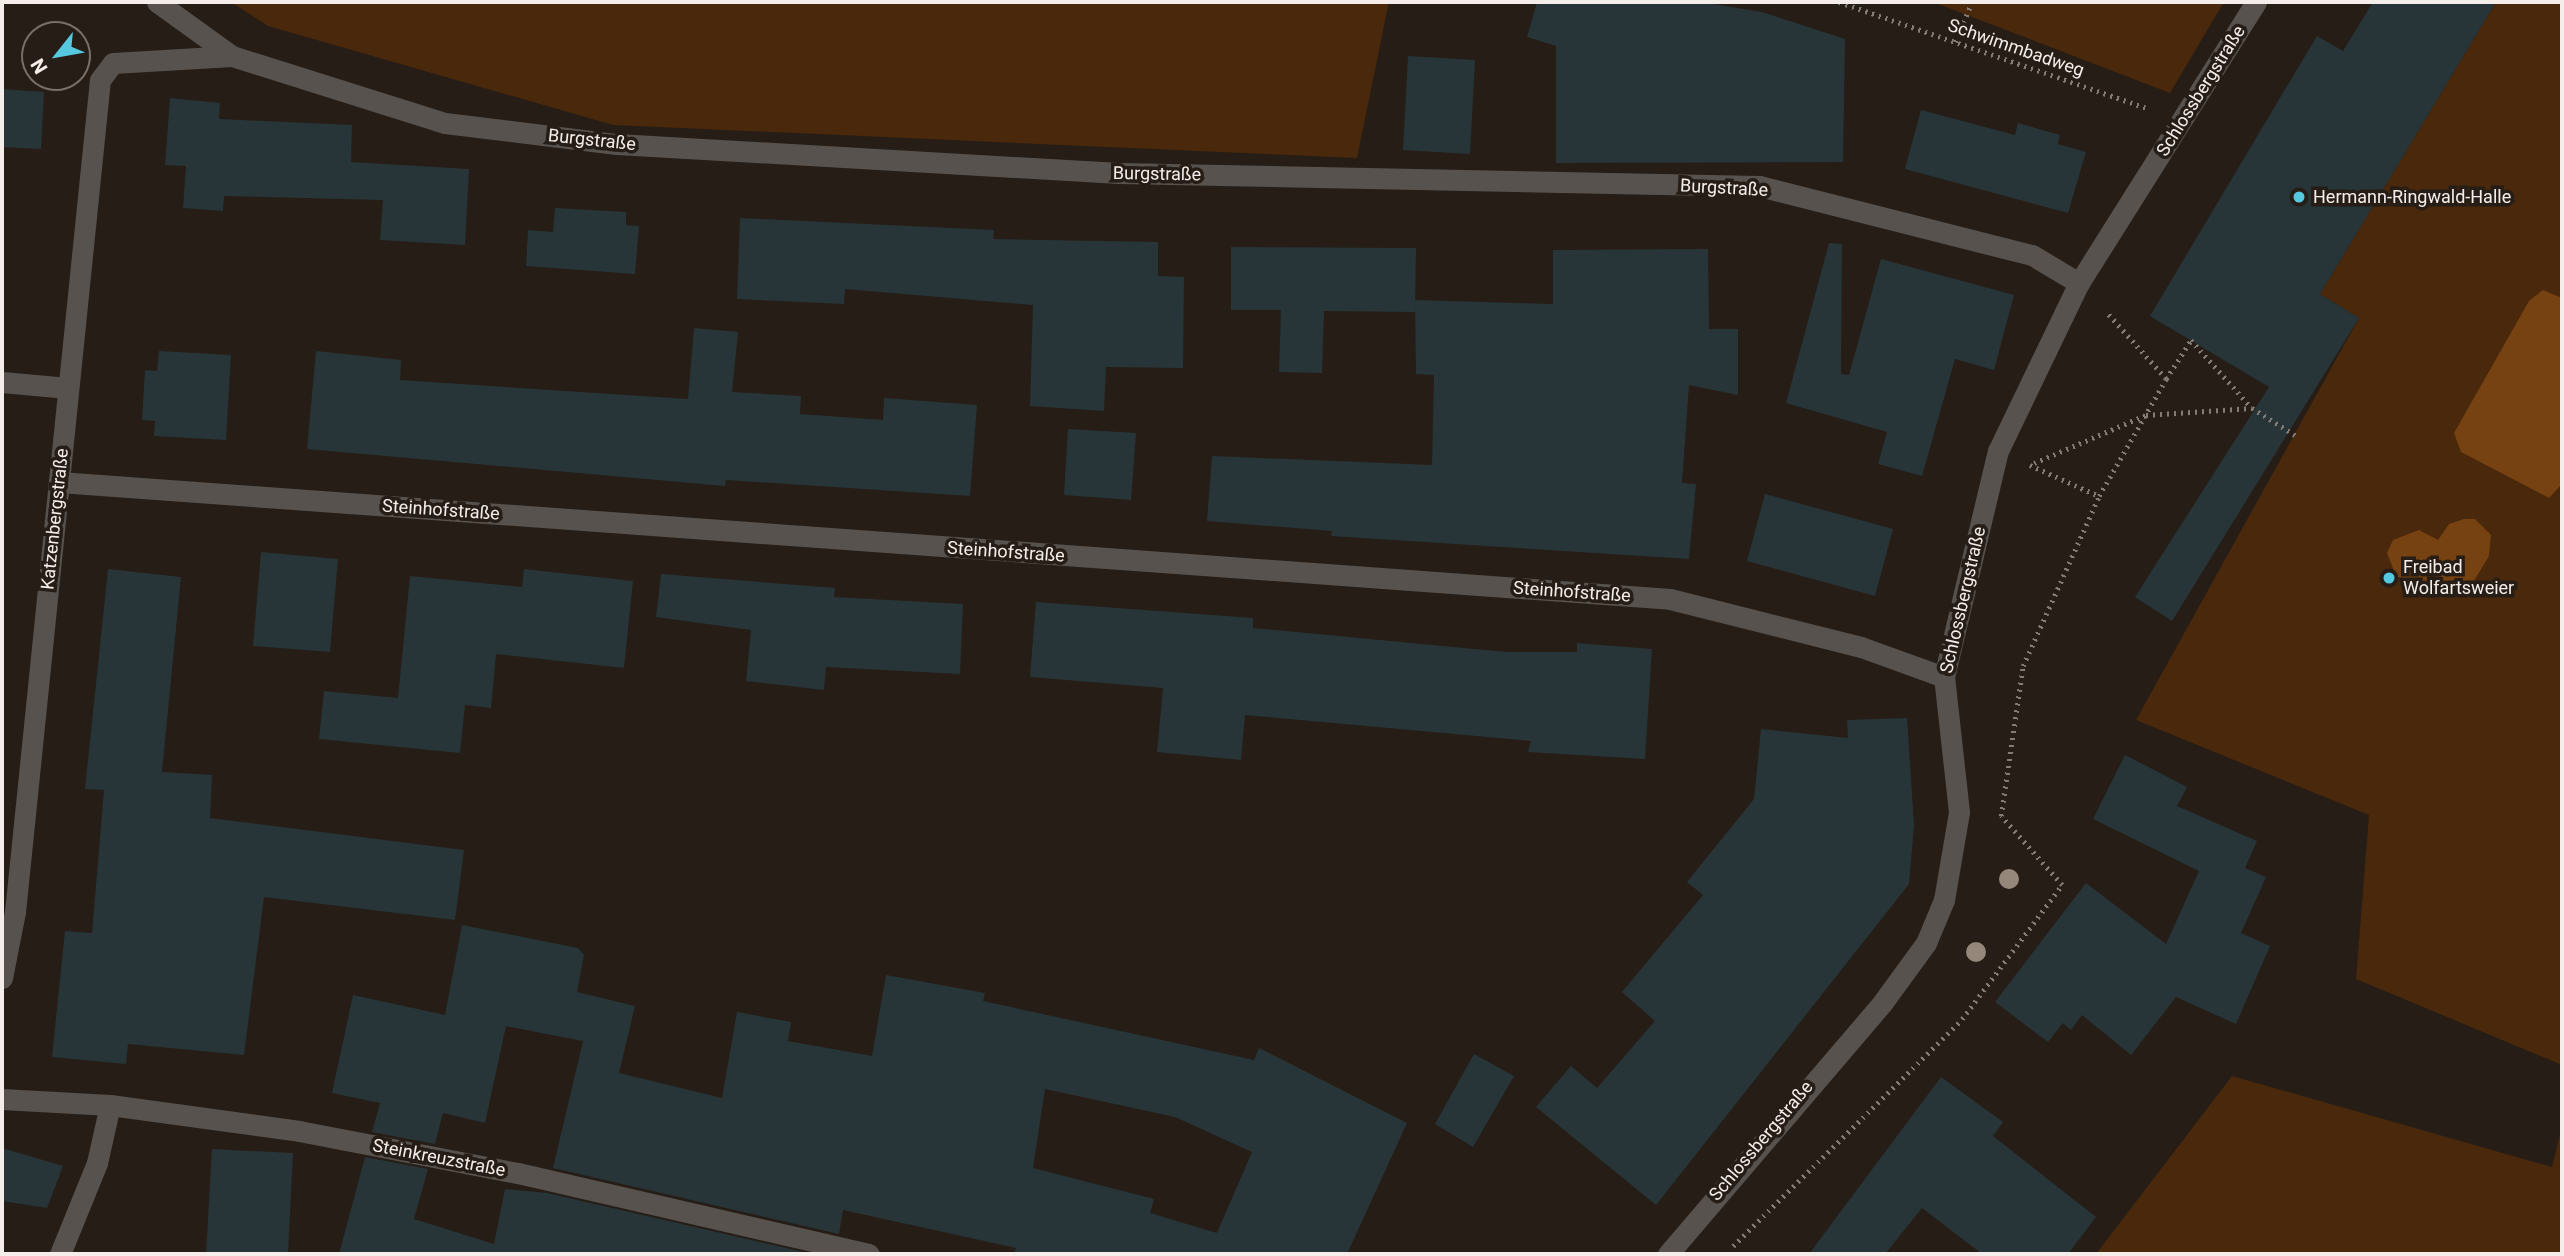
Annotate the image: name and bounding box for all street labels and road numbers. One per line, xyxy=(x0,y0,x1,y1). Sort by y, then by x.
street label: Schwimmbadweg xyxy=(1945,15,2087,81)
street label: Schlossbergstraße xyxy=(2152,22,2250,160)
street label: Burgstraße xyxy=(547,125,637,155)
street label: Burgstraße xyxy=(1113,162,1201,186)
street label: Burgstraße xyxy=(1679,175,1769,201)
street label: Katzenbergstraße xyxy=(37,447,73,591)
street label: Steinhofstraße xyxy=(381,495,501,525)
street label: Schlossbergstraße xyxy=(1936,525,1990,675)
street label: Steinhofstraße xyxy=(946,537,1066,567)
street label: Steinhofstraße xyxy=(1512,577,1632,607)
street label: Schlossbergstraße xyxy=(1705,1077,1817,1205)
street label: Steinkreuzstraße xyxy=(371,1135,507,1181)

